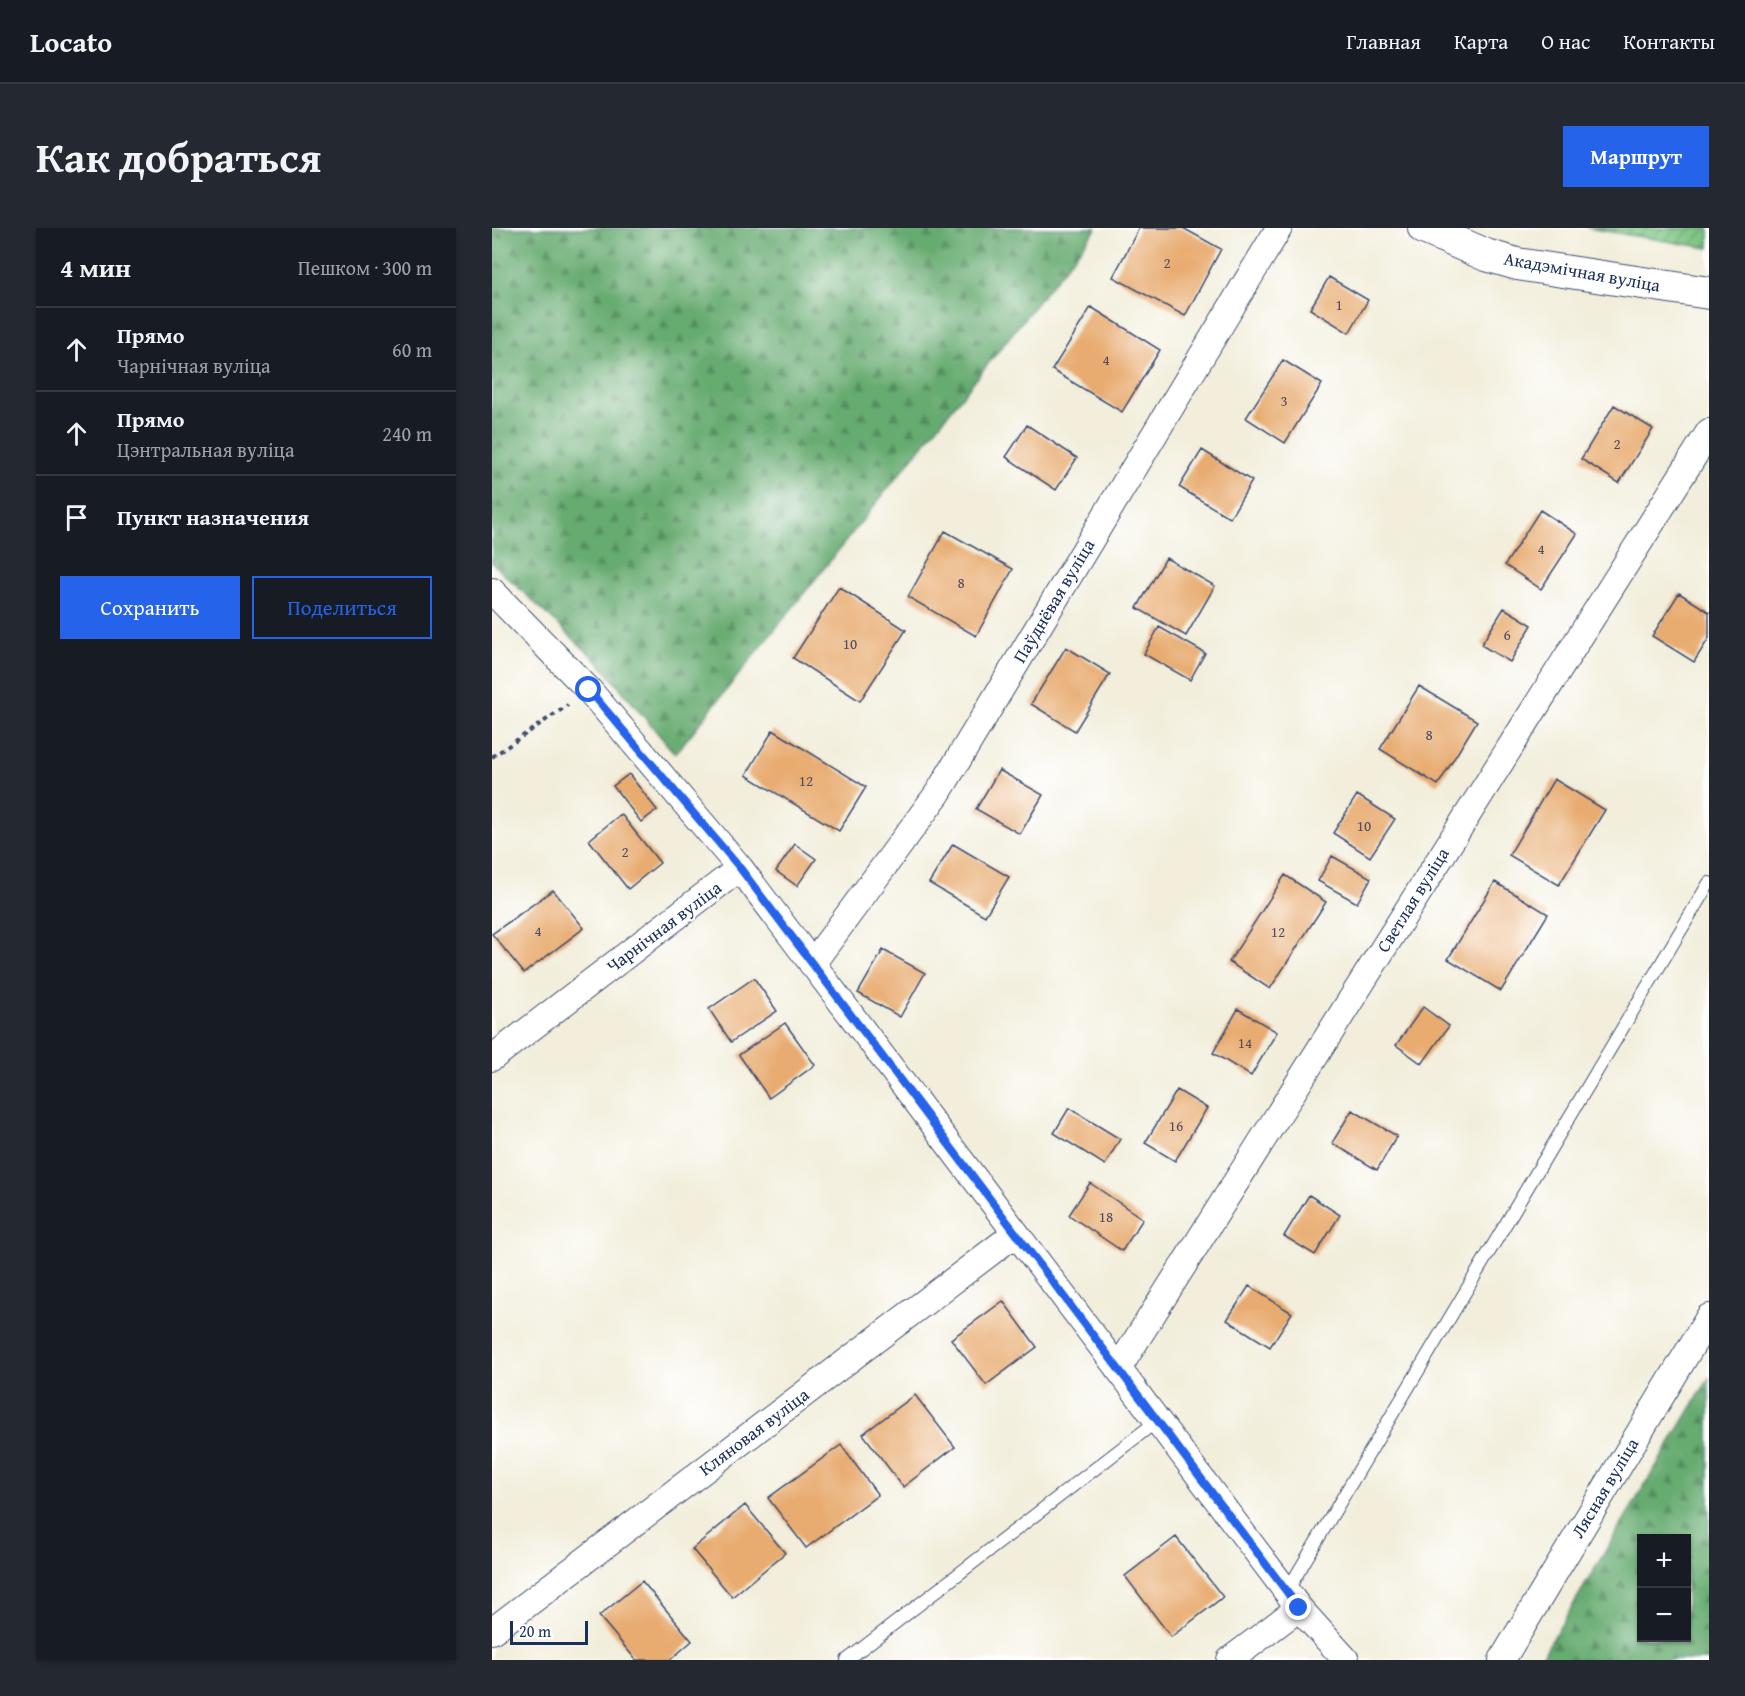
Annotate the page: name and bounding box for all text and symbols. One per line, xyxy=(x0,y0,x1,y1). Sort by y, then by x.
text: Locato xyxy=(30,21,112,62)
text: Главная xyxy=(1346,26,1421,57)
text: Карта xyxy=(1454,26,1508,57)
text: О нас xyxy=(1541,26,1590,57)
text: Контакты xyxy=(1623,26,1715,57)
text: Как добраться xyxy=(36,126,321,187)
button: Маршрут xyxy=(1563,126,1709,187)
street label: Акадэмічная вуліца xyxy=(1502,244,1663,299)
text: 4 мин xyxy=(60,248,131,287)
house number: 2 xyxy=(1163,252,1171,273)
text: Пешком · 300 m xyxy=(298,253,432,282)
house number: 1 xyxy=(1335,294,1343,315)
text: Прямо xyxy=(117,319,184,351)
icon: ahead xyxy=(60,333,93,366)
text: 60 m xyxy=(392,335,432,364)
house number: 4 xyxy=(1102,349,1110,370)
text: Чарнічная вуліца xyxy=(117,351,271,380)
house number: 3 xyxy=(1280,390,1288,411)
text: Прямо xyxy=(117,403,184,435)
icon: ahead xyxy=(60,417,93,450)
text: 240 m xyxy=(382,419,432,448)
house number: 2 xyxy=(1613,433,1621,454)
text: Цэнтральная вуліца xyxy=(117,435,294,464)
icon: arrive xyxy=(60,501,93,534)
text: Пункт назначения xyxy=(117,501,309,533)
street label: Паўднёвая вуліца xyxy=(1006,533,1101,668)
house number: 4 xyxy=(1537,538,1545,559)
house number: 8 xyxy=(957,572,965,593)
button: Сохранить xyxy=(60,576,240,639)
button: Поделиться xyxy=(252,576,432,639)
house number: 6 xyxy=(1503,624,1511,645)
house number: 10 xyxy=(843,633,857,654)
route start xyxy=(575,676,601,702)
house number: 8 xyxy=(1425,724,1433,745)
house number: 12 xyxy=(799,770,813,791)
house number: 10 xyxy=(1357,815,1371,836)
house number: 2 xyxy=(621,841,629,862)
street label: Светлая вуліца xyxy=(1370,842,1456,957)
street label: Чарнічная вуліца xyxy=(600,874,727,979)
house number: 4 xyxy=(534,920,542,941)
house number: 12 xyxy=(1271,921,1285,942)
house number: 14 xyxy=(1238,1032,1252,1053)
house number: 16 xyxy=(1169,1115,1183,1136)
house number: 18 xyxy=(1099,1206,1113,1227)
street label: Кляновая вуліца xyxy=(693,1381,815,1482)
street label: Лясная вуліца xyxy=(1564,1432,1645,1543)
map controls xyxy=(1637,1534,1691,1642)
button: + xyxy=(1637,1534,1691,1588)
button: − xyxy=(1637,1588,1691,1642)
route end xyxy=(1285,1594,1311,1620)
scale bar xyxy=(510,1618,588,1646)
text: 20 m xyxy=(519,1619,551,1643)

